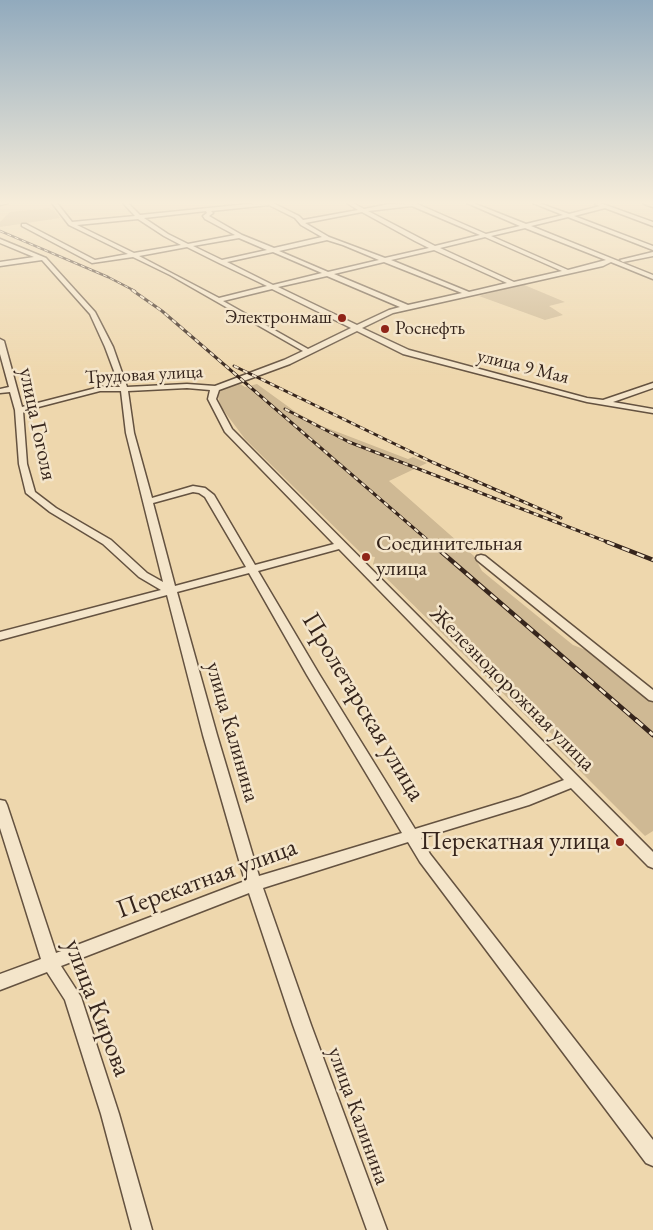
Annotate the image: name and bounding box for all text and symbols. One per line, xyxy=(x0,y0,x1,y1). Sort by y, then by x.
place label: Электронмаш xyxy=(225,307,332,329)
marker: Электронмаш xyxy=(336,312,348,324)
place label: Роснефть xyxy=(395,318,465,340)
marker: Роснефть xyxy=(379,323,391,335)
street label: улица 9 Мая xyxy=(475,345,571,389)
street label: Трудовая улица xyxy=(84,361,204,389)
street label: улица Гоголя xyxy=(12,365,62,483)
place label: Соединительная улица xyxy=(376,531,523,582)
marker: Соединительная улица xyxy=(360,551,372,563)
street label: Железнодорожная улица xyxy=(424,601,600,777)
street label: Пролетарская улица xyxy=(294,607,432,807)
street label: улица Калинина xyxy=(199,659,265,805)
place label: Перекатная улица xyxy=(420,826,610,858)
street label: Перекатная улица xyxy=(112,832,302,926)
marker: Перекатная улица xyxy=(614,836,626,848)
street label: улица Кирова xyxy=(57,935,137,1081)
street label: улица Калинина xyxy=(321,1044,395,1188)

